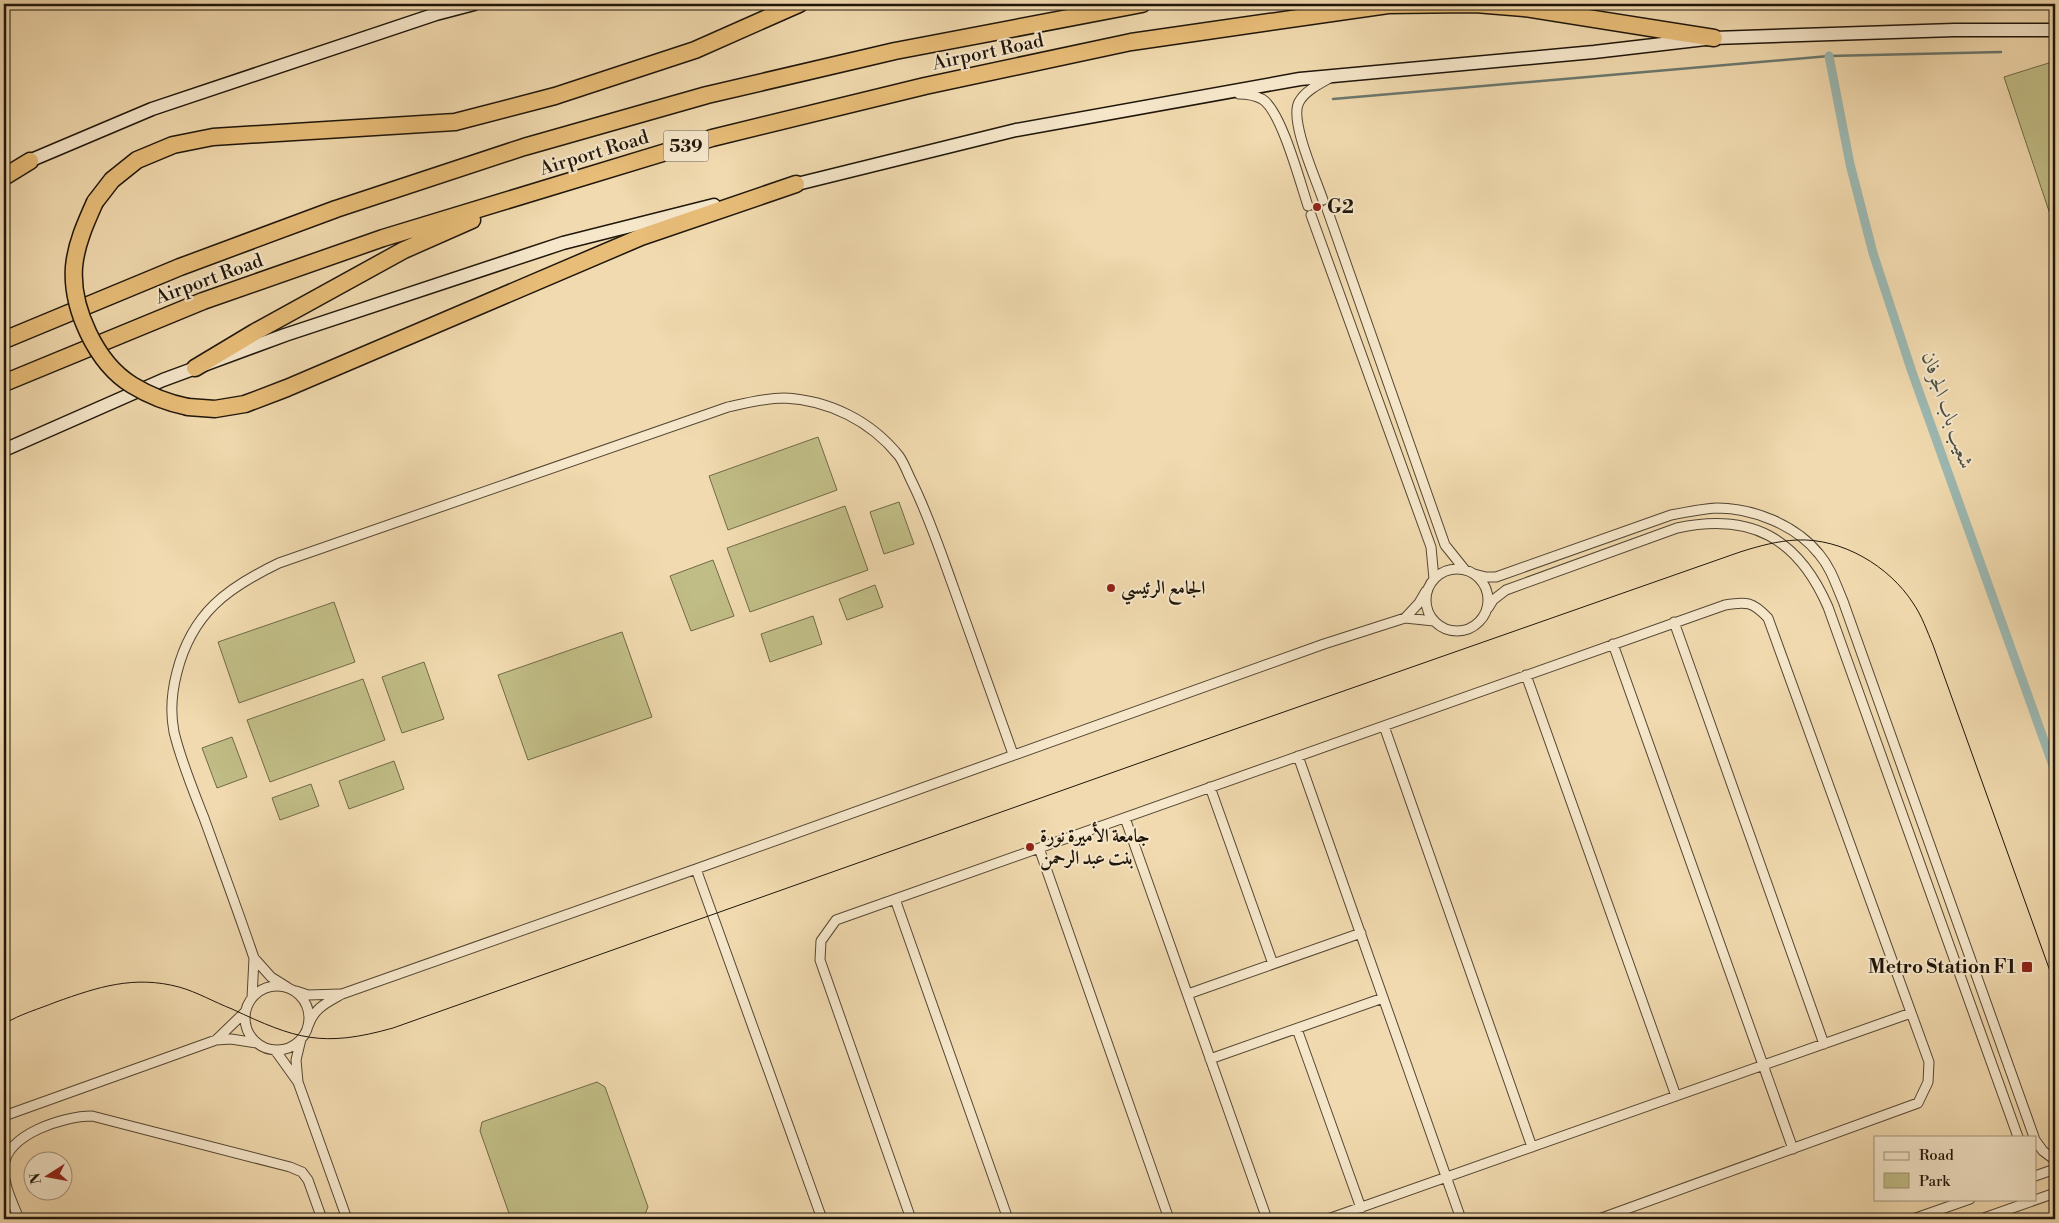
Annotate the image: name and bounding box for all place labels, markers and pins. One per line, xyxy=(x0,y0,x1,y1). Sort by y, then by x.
place label: G2 xyxy=(1327,195,1354,219)
marker: G2 xyxy=(1311,201,1323,213)
place label: الجامع الرئيسي xyxy=(1121,576,1205,605)
marker: الجامع الرئيسي xyxy=(1105,582,1117,594)
place label: جامعة الأميرة نورة بنت عبد الرحمن xyxy=(1040,821,1149,871)
marker: جامعة الأميرة نورة بنت عبد الرحمن xyxy=(1024,841,1036,853)
place label: Metro Station F1 xyxy=(1868,955,2016,979)
marker: Metro Station F1 xyxy=(2020,960,2034,974)

